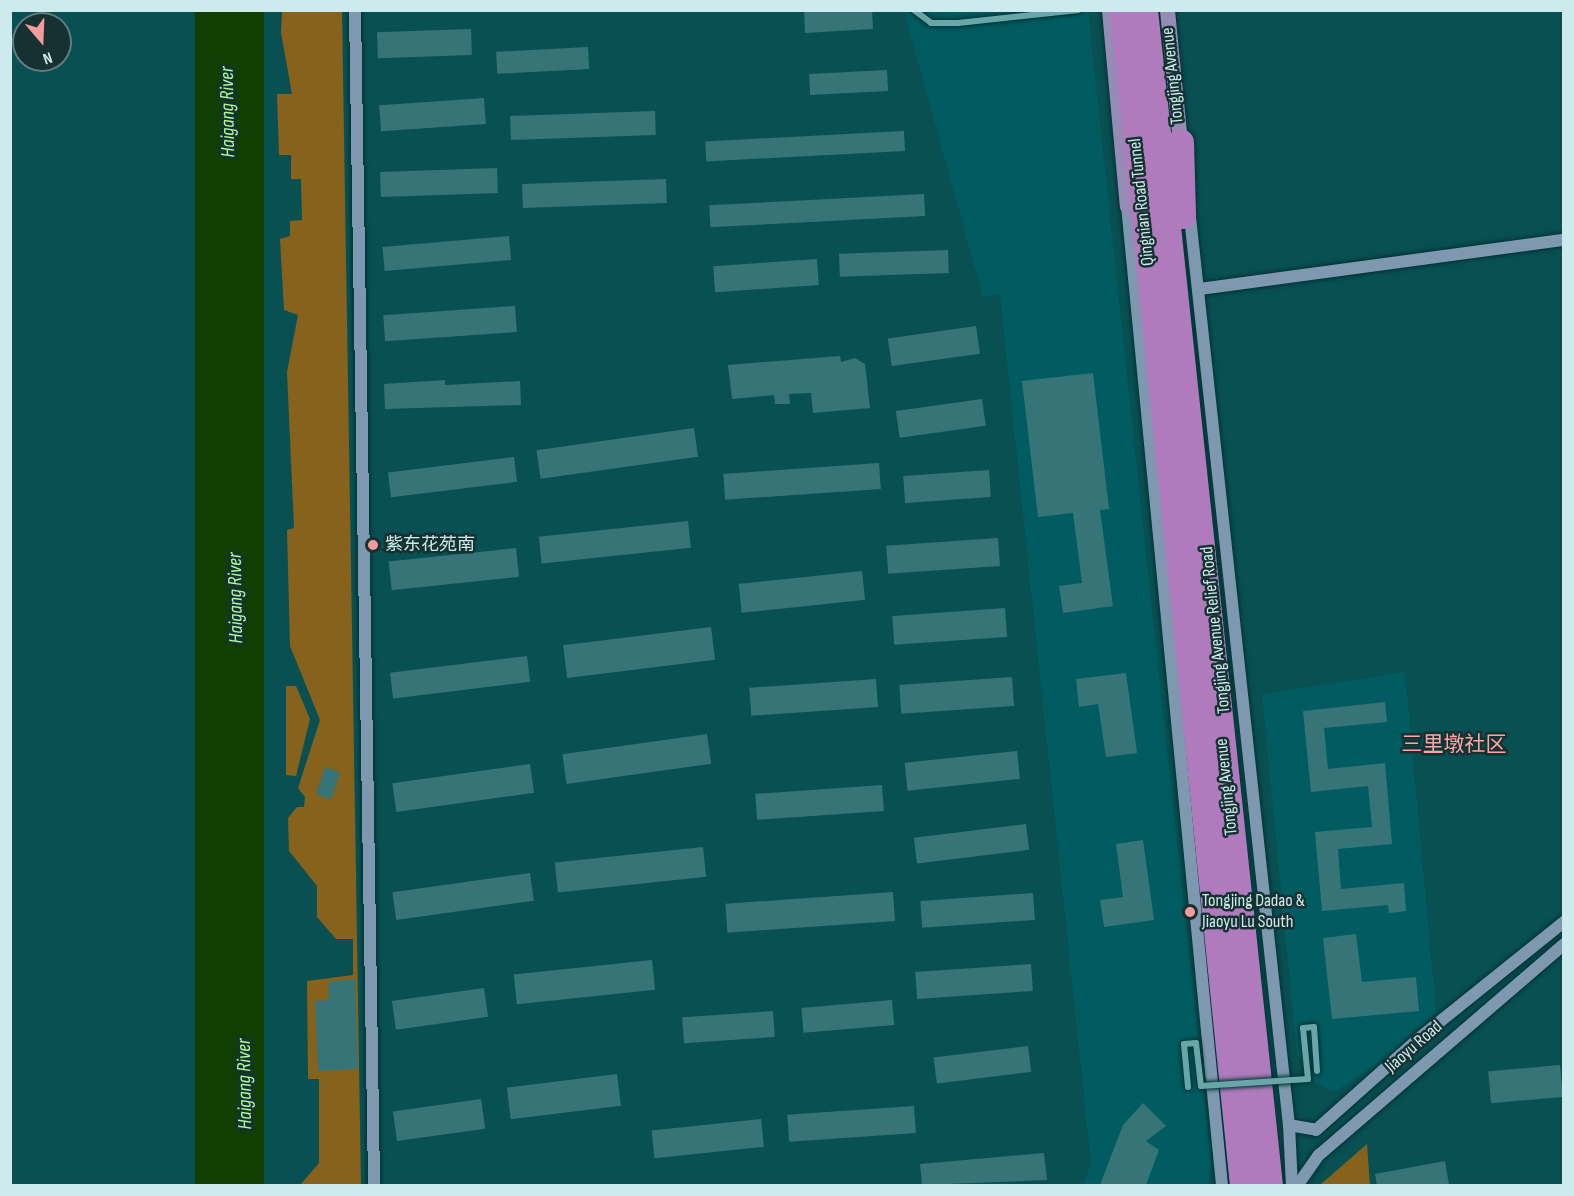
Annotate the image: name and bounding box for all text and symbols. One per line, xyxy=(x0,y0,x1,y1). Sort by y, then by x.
north arrow xyxy=(12,12,72,72)
street label: Tongjing Avenue xyxy=(1157,27,1189,125)
text: N xyxy=(40,47,55,68)
water label: Haigang River xyxy=(215,66,241,158)
street label: Qingnian Road Tunnel xyxy=(1125,137,1159,267)
place label: 紫东花苑南 xyxy=(385,534,475,556)
marker: 紫东花苑南 xyxy=(366,538,380,552)
street label: Tongjing Avenue Relief Road xyxy=(1196,545,1236,715)
water label: Haigang River xyxy=(223,552,249,644)
district label: 三里墩社区 xyxy=(1402,732,1506,758)
street label: Tongjing Avenue xyxy=(1211,738,1243,836)
place label: Tongjing Dadao & Jiaoyu Lu South xyxy=(1202,891,1305,934)
marker: Tongjing Dadao & Jiaoyu Lu South xyxy=(1183,905,1197,919)
street label: Jiaoyu Road xyxy=(1381,1016,1447,1078)
water label: Haigang River xyxy=(232,1038,258,1130)

